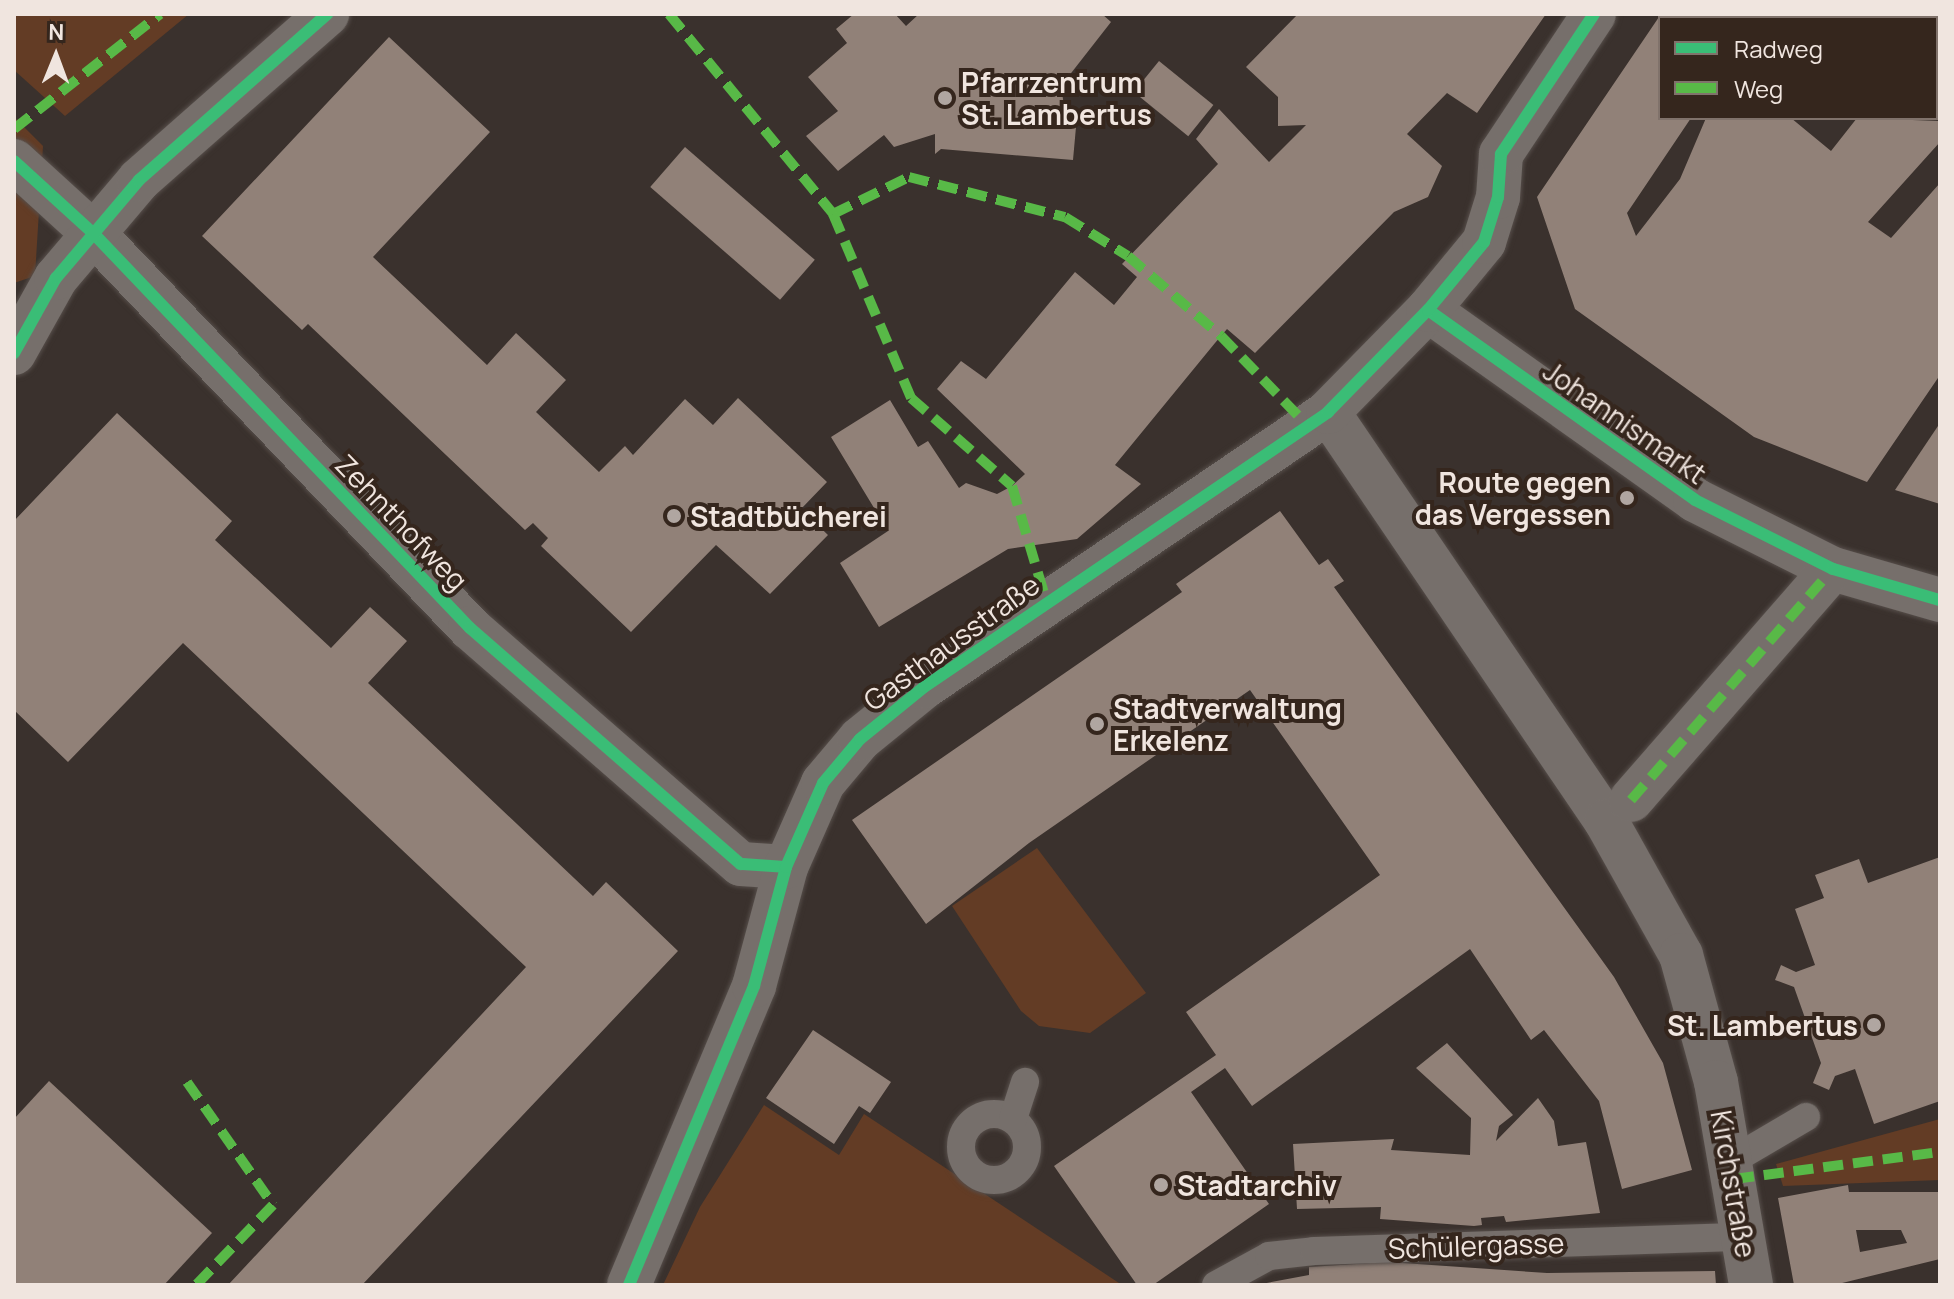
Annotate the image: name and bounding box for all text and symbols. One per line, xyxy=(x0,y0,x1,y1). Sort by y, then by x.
north arrow xyxy=(16,16,96,96)
legend xyxy=(1658,16,1938,120)
text: N xyxy=(48,17,65,47)
text: Radweg xyxy=(1734,32,1823,65)
place label: Pfarrzentrum St. Lambertus xyxy=(961,65,1152,131)
text: Weg xyxy=(1734,72,1783,105)
marker: Pfarrzentrum St. Lambertus xyxy=(936,89,954,107)
street label: Johannismarkt xyxy=(1537,354,1713,490)
street label: Zehnthofweg xyxy=(329,447,475,597)
place label: Route gegen das Vergessen xyxy=(1415,465,1611,531)
marker: Route gegen das Vergessen xyxy=(1618,489,1636,507)
place label: Stadtbücherei xyxy=(690,499,887,533)
marker: Stadtbücherei xyxy=(665,507,683,525)
street label: Gasthausstraße xyxy=(857,567,1045,717)
place label: Stadtverwaltung Erkelenz xyxy=(1113,691,1342,757)
marker: Stadtverwaltung Erkelenz xyxy=(1088,715,1106,733)
place label: St. Lambertus xyxy=(1667,1008,1858,1042)
marker: St. Lambertus xyxy=(1865,1016,1883,1034)
street label: Kirchstraße xyxy=(1704,1108,1764,1260)
place label: Stadtarchiv xyxy=(1177,1168,1337,1202)
marker: Stadtarchiv xyxy=(1152,1176,1170,1194)
street label: Schülergasse xyxy=(1387,1225,1565,1265)

